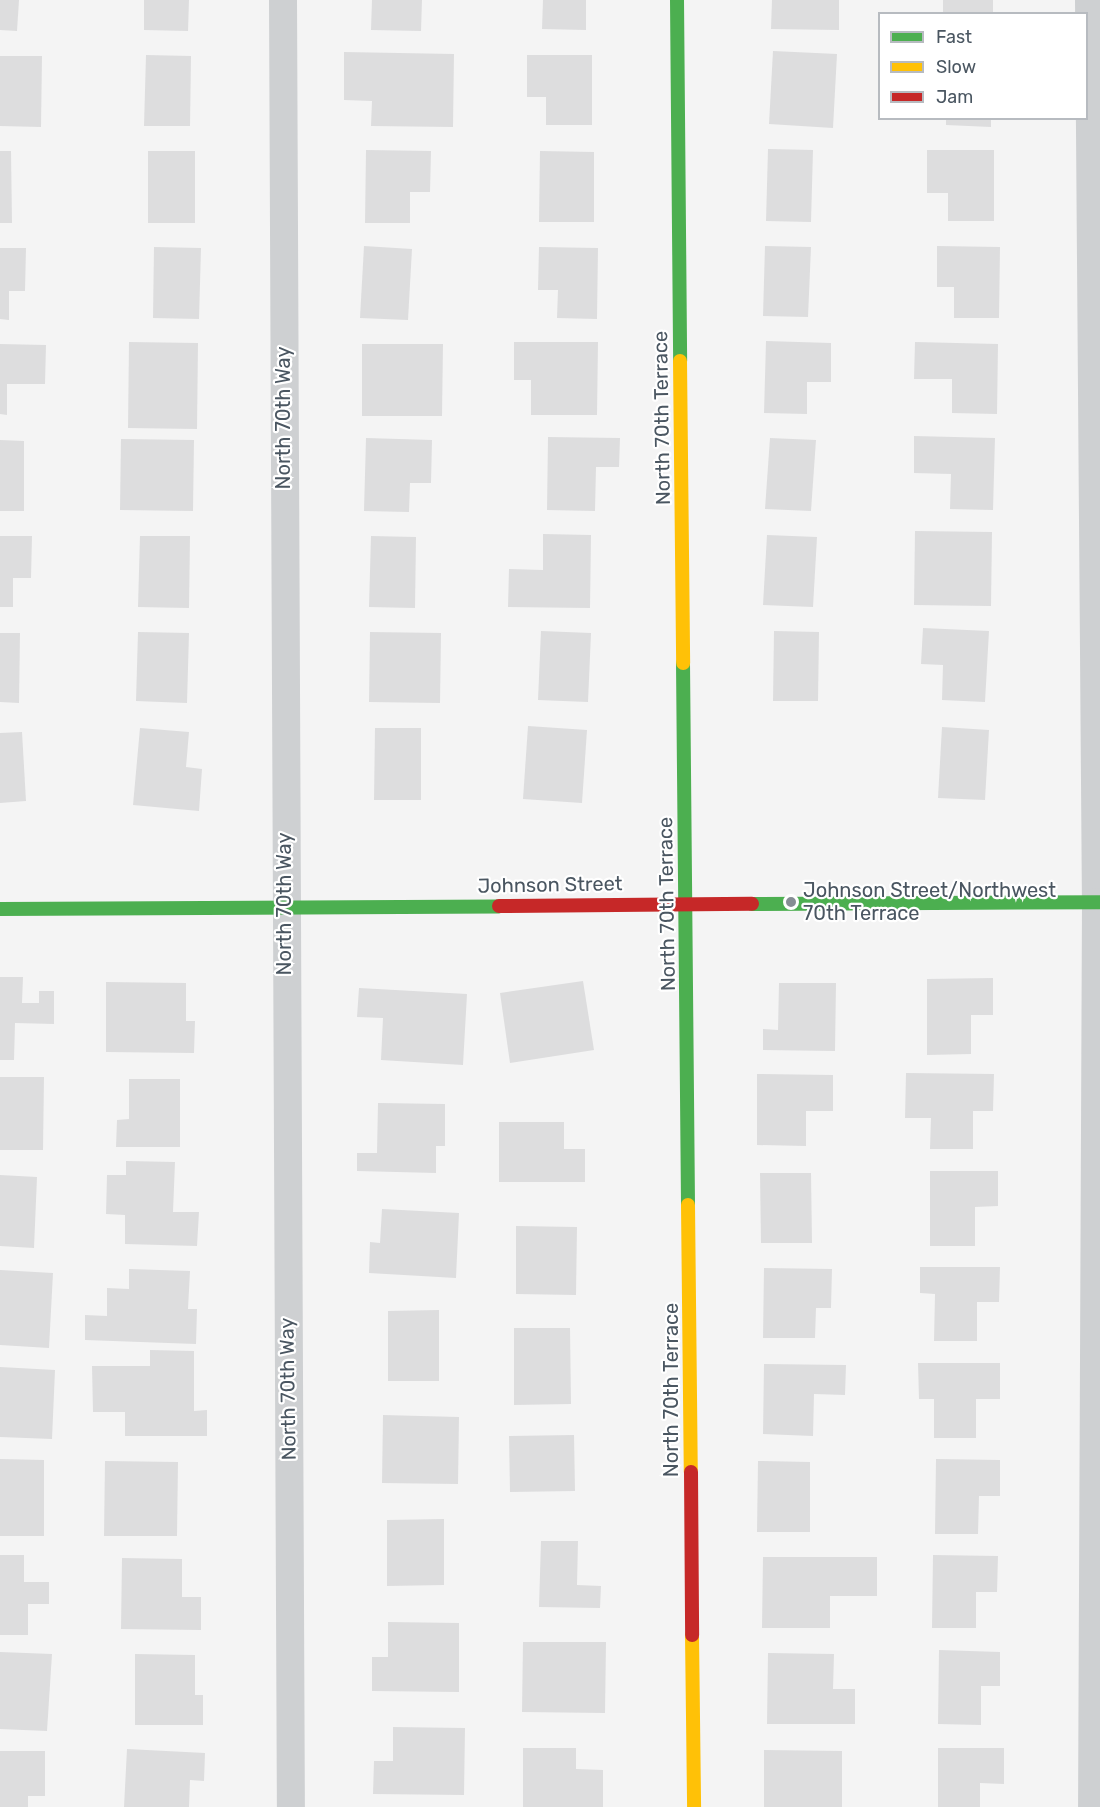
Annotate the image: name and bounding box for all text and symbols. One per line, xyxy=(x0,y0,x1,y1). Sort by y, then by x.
legend xyxy=(878,12,1088,120)
text: Fast xyxy=(936,26,972,48)
text: Slow xyxy=(936,56,976,78)
text: Jam xyxy=(936,86,973,108)
street label: North 70th Terrace xyxy=(648,330,676,506)
street label: North 70th Way xyxy=(271,346,295,490)
street label: North 70th Terrace xyxy=(653,816,681,992)
street label: North 70th Way xyxy=(272,832,296,976)
street label: Johnson Street xyxy=(477,872,623,898)
place label: Johnson Street/Northwest 70th Terrace xyxy=(803,879,1056,926)
marker: Johnson Street/Northwest 70th Terrace xyxy=(784,895,798,909)
street label: North 70th Terrace xyxy=(659,1303,683,1477)
street label: North 70th Way xyxy=(275,1317,301,1461)

